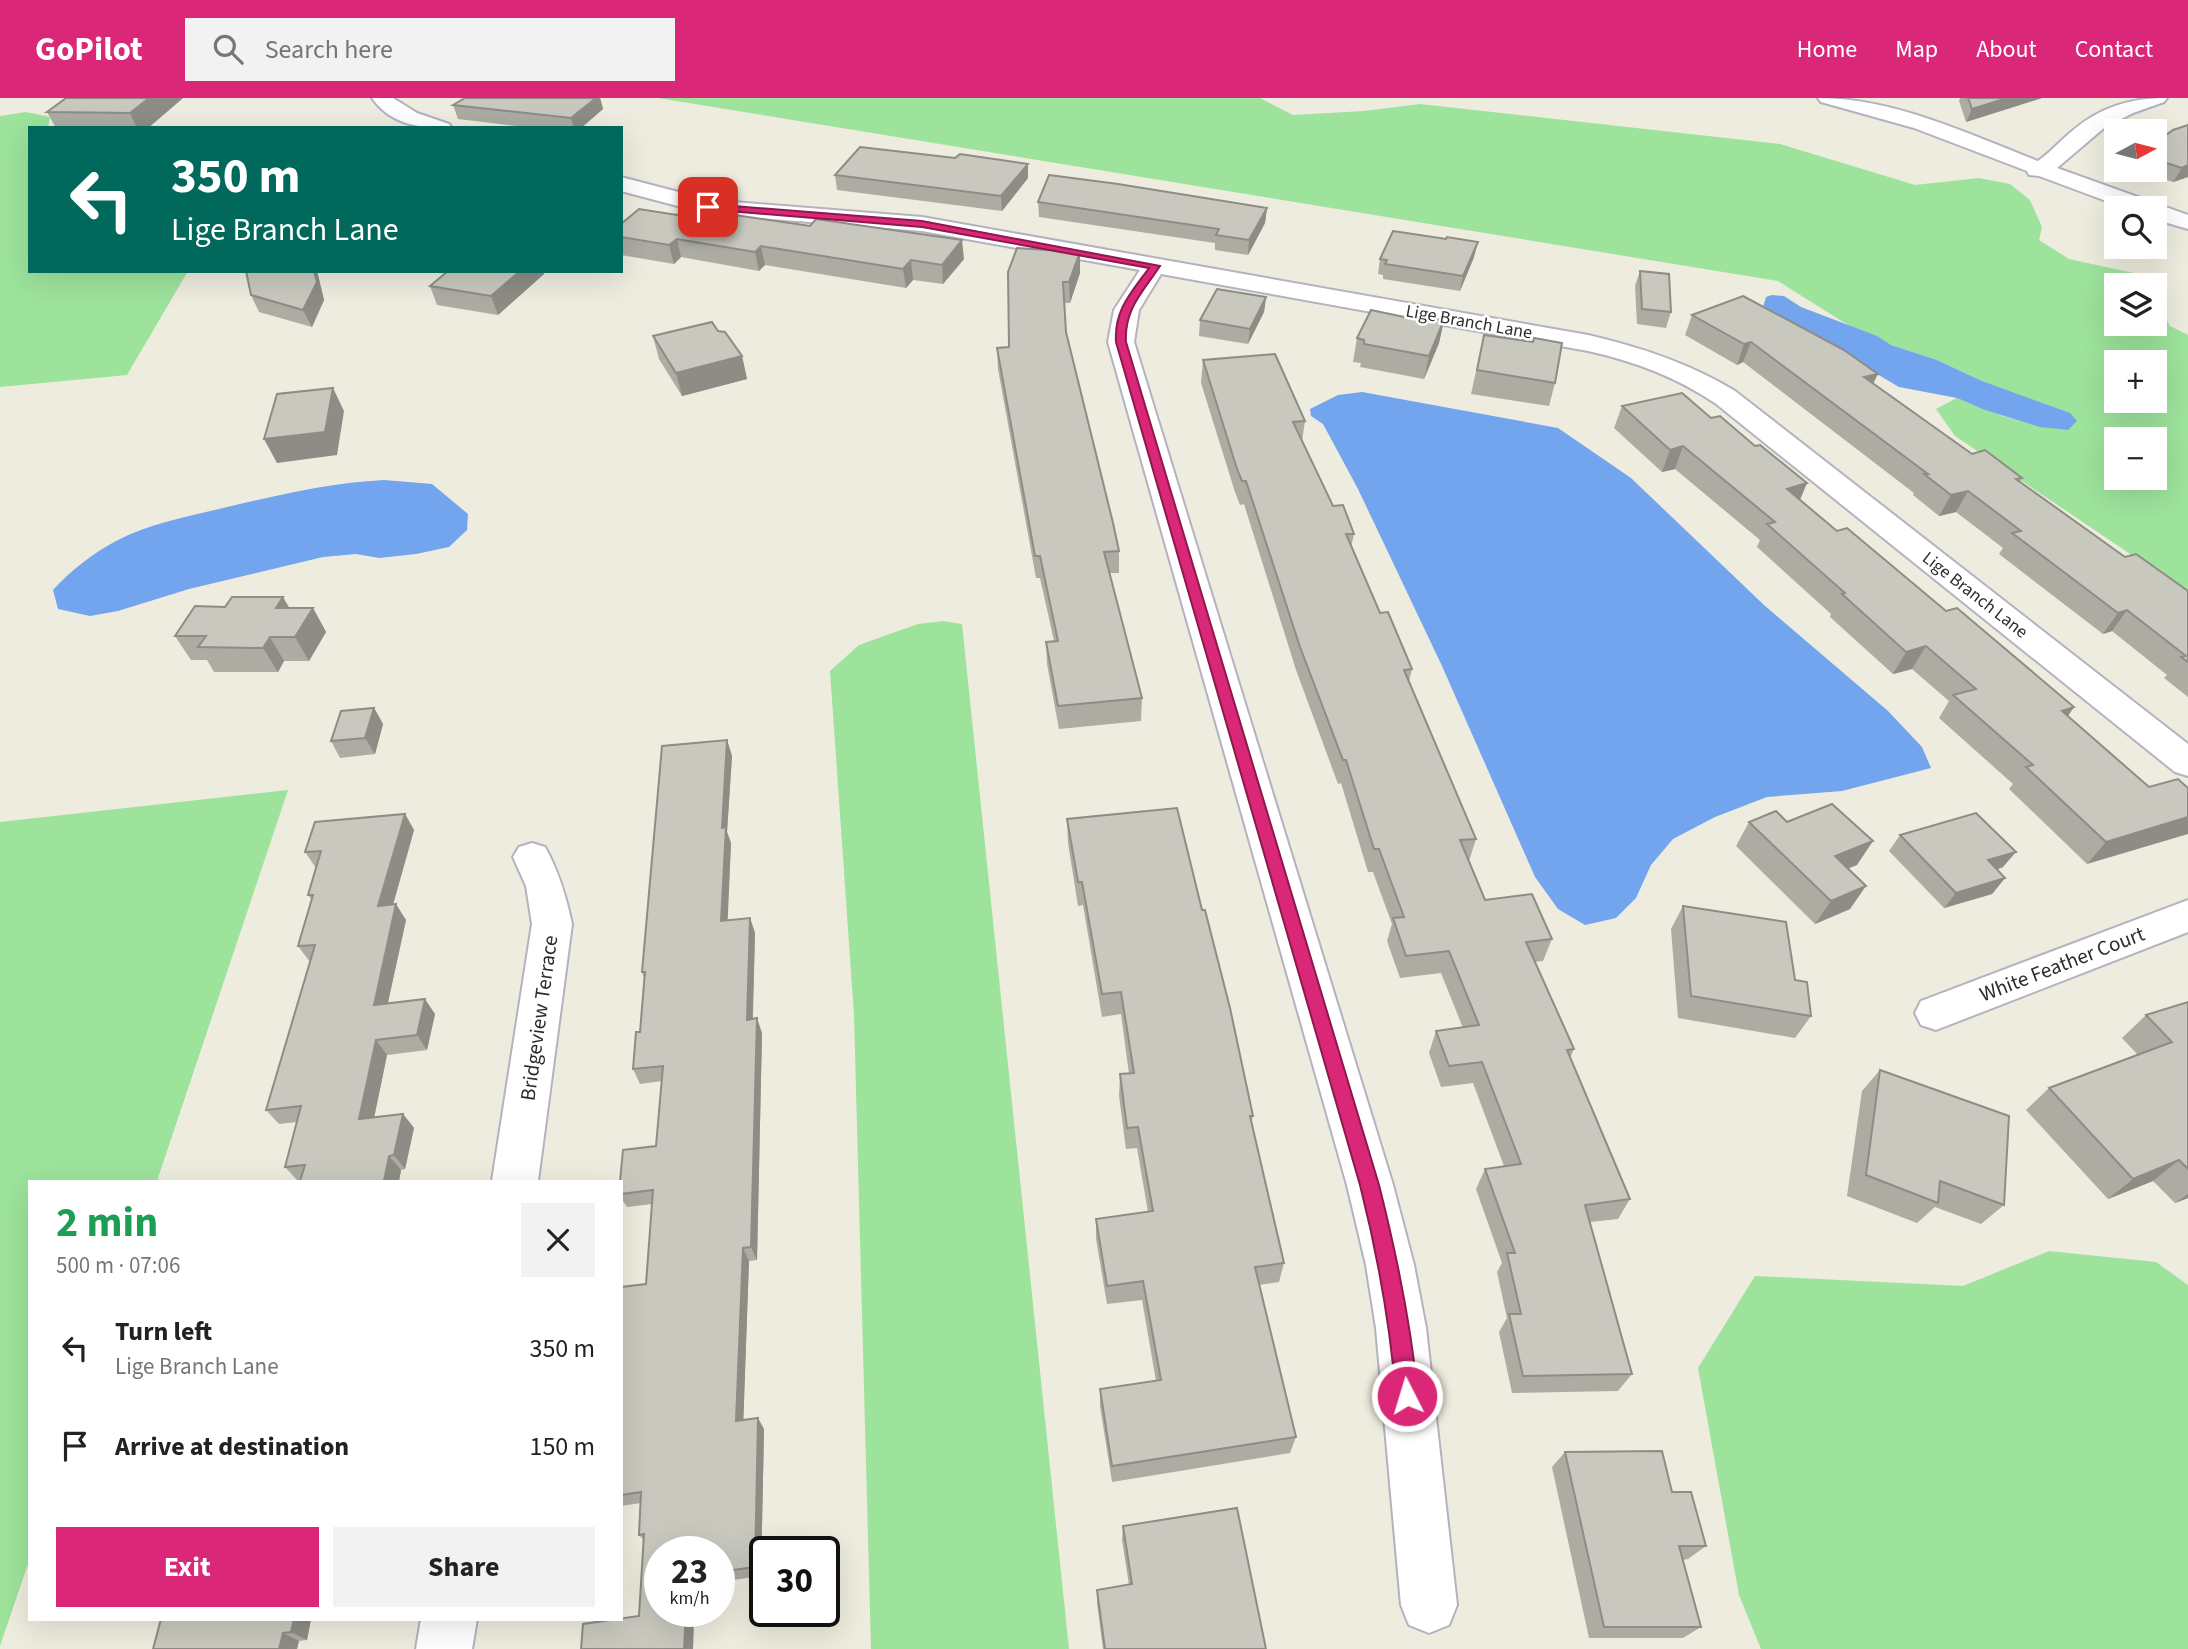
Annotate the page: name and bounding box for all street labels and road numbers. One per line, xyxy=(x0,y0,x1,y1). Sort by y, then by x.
street label: Lige Branch Lane xyxy=(1404,299,1534,345)
street label: Lige Branch Lane xyxy=(1917,546,2033,644)
street label: White Feather Court xyxy=(1975,919,2149,1009)
street label: Bridgeview Terrace xyxy=(513,933,565,1103)

